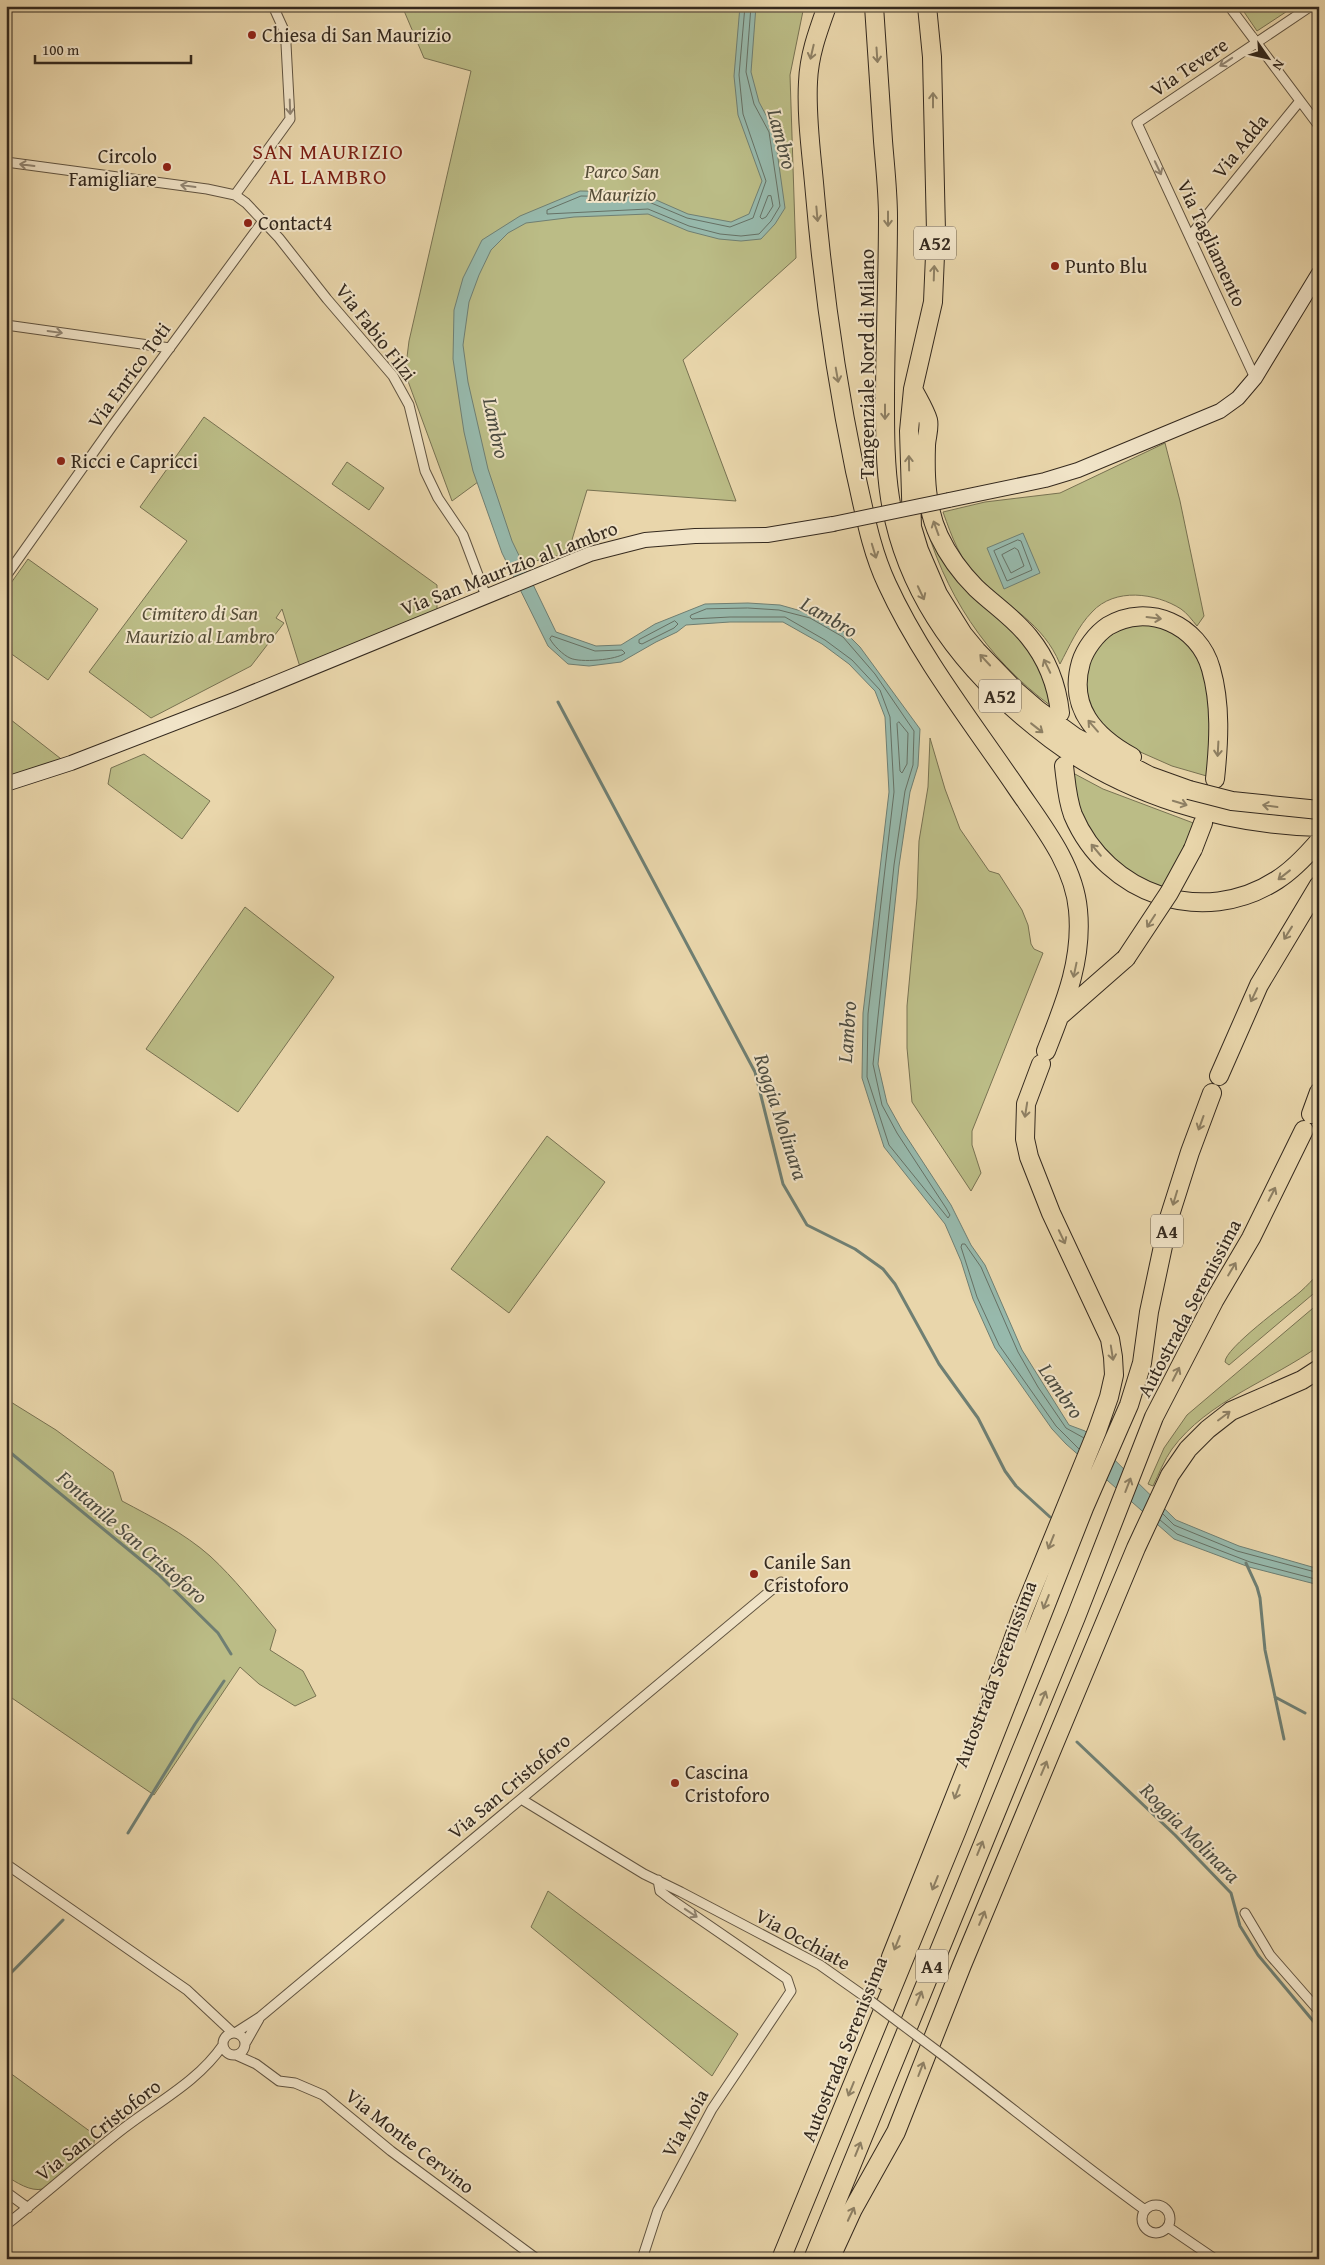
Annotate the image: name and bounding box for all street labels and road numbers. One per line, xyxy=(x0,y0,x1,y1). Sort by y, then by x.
street label: Via Tevere xyxy=(1144,30,1234,103)
street label: Via Adda xyxy=(1205,107,1275,184)
street label: Via Tagliamento xyxy=(1170,174,1255,311)
road number: A52 xyxy=(914,227,956,260)
street label: Tangenziale Nord di Milano xyxy=(852,249,881,479)
street label: Via Fabio Filzi xyxy=(329,277,424,387)
street label: Via Enrico Toti xyxy=(80,315,177,434)
street label: Via San Maurizio al Lambro xyxy=(396,513,622,622)
road number: A52 xyxy=(979,679,1021,712)
street label: Autostrada Serenissima xyxy=(1129,1213,1248,1402)
road number: A4 xyxy=(1151,1214,1183,1248)
street label: Autostrada Serenissima xyxy=(946,1576,1044,1771)
street label: Via San Cristoforo xyxy=(441,1726,576,1846)
street label: Via Occhiate xyxy=(750,1900,856,1977)
road number: A4 xyxy=(916,1950,948,1982)
street label: Autostrada Serenissima xyxy=(793,1951,894,2146)
street label: Via San Cristoforo xyxy=(29,2071,167,2188)
street label: Via Monte Cervino xyxy=(340,2081,481,2200)
street label: Via Moia xyxy=(654,2083,716,2162)

